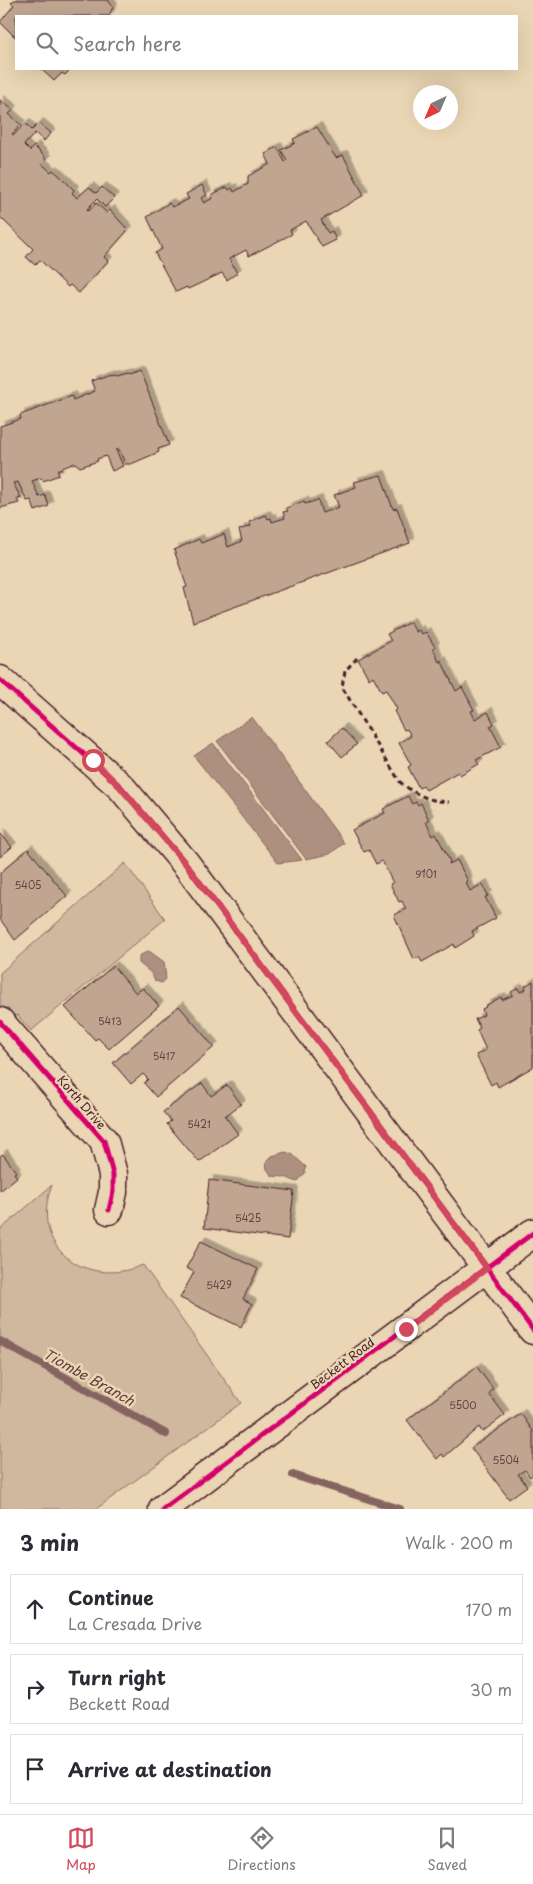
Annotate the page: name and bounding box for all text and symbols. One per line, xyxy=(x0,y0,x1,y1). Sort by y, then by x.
search box xyxy=(15,15,518,70)
icon: search xyxy=(33,29,61,57)
text: Search here xyxy=(73,29,182,57)
north arrow xyxy=(413,85,458,130)
route start xyxy=(82,749,105,772)
house number: 9101 xyxy=(415,866,437,881)
house number: 5405 xyxy=(14,877,42,892)
house number: 5413 xyxy=(98,1013,122,1028)
house number: 5417 xyxy=(153,1048,176,1063)
street label: Korth Drive xyxy=(53,1071,111,1133)
house number: 5421 xyxy=(187,1116,211,1131)
house number: 5425 xyxy=(235,1210,261,1225)
house number: 5429 xyxy=(206,1277,232,1292)
route end xyxy=(395,1318,418,1341)
street label: Beckett Road xyxy=(306,1333,378,1393)
water label: Tiombe Branch xyxy=(40,1343,139,1411)
house number: 5500 xyxy=(449,1397,477,1412)
house number: 5504 xyxy=(493,1452,520,1467)
text: 3 min xyxy=(20,1526,79,1558)
text: Walk · 200 m xyxy=(405,1530,513,1554)
text: Continue xyxy=(68,1583,154,1611)
icon: ahead xyxy=(21,1595,49,1623)
text: 170 m xyxy=(466,1597,512,1621)
text: La Cresada Drive xyxy=(68,1611,202,1635)
text: Turn right xyxy=(68,1663,166,1691)
icon: right xyxy=(21,1675,49,1703)
text: 30 m xyxy=(470,1677,512,1701)
text: Beckett Road xyxy=(68,1691,170,1715)
icon: arrive xyxy=(21,1755,49,1783)
text: Arrive at destination xyxy=(68,1755,272,1783)
tab: Map xyxy=(66,1824,96,1875)
tab: Directions xyxy=(228,1824,296,1875)
tab: Saved xyxy=(427,1824,467,1875)

